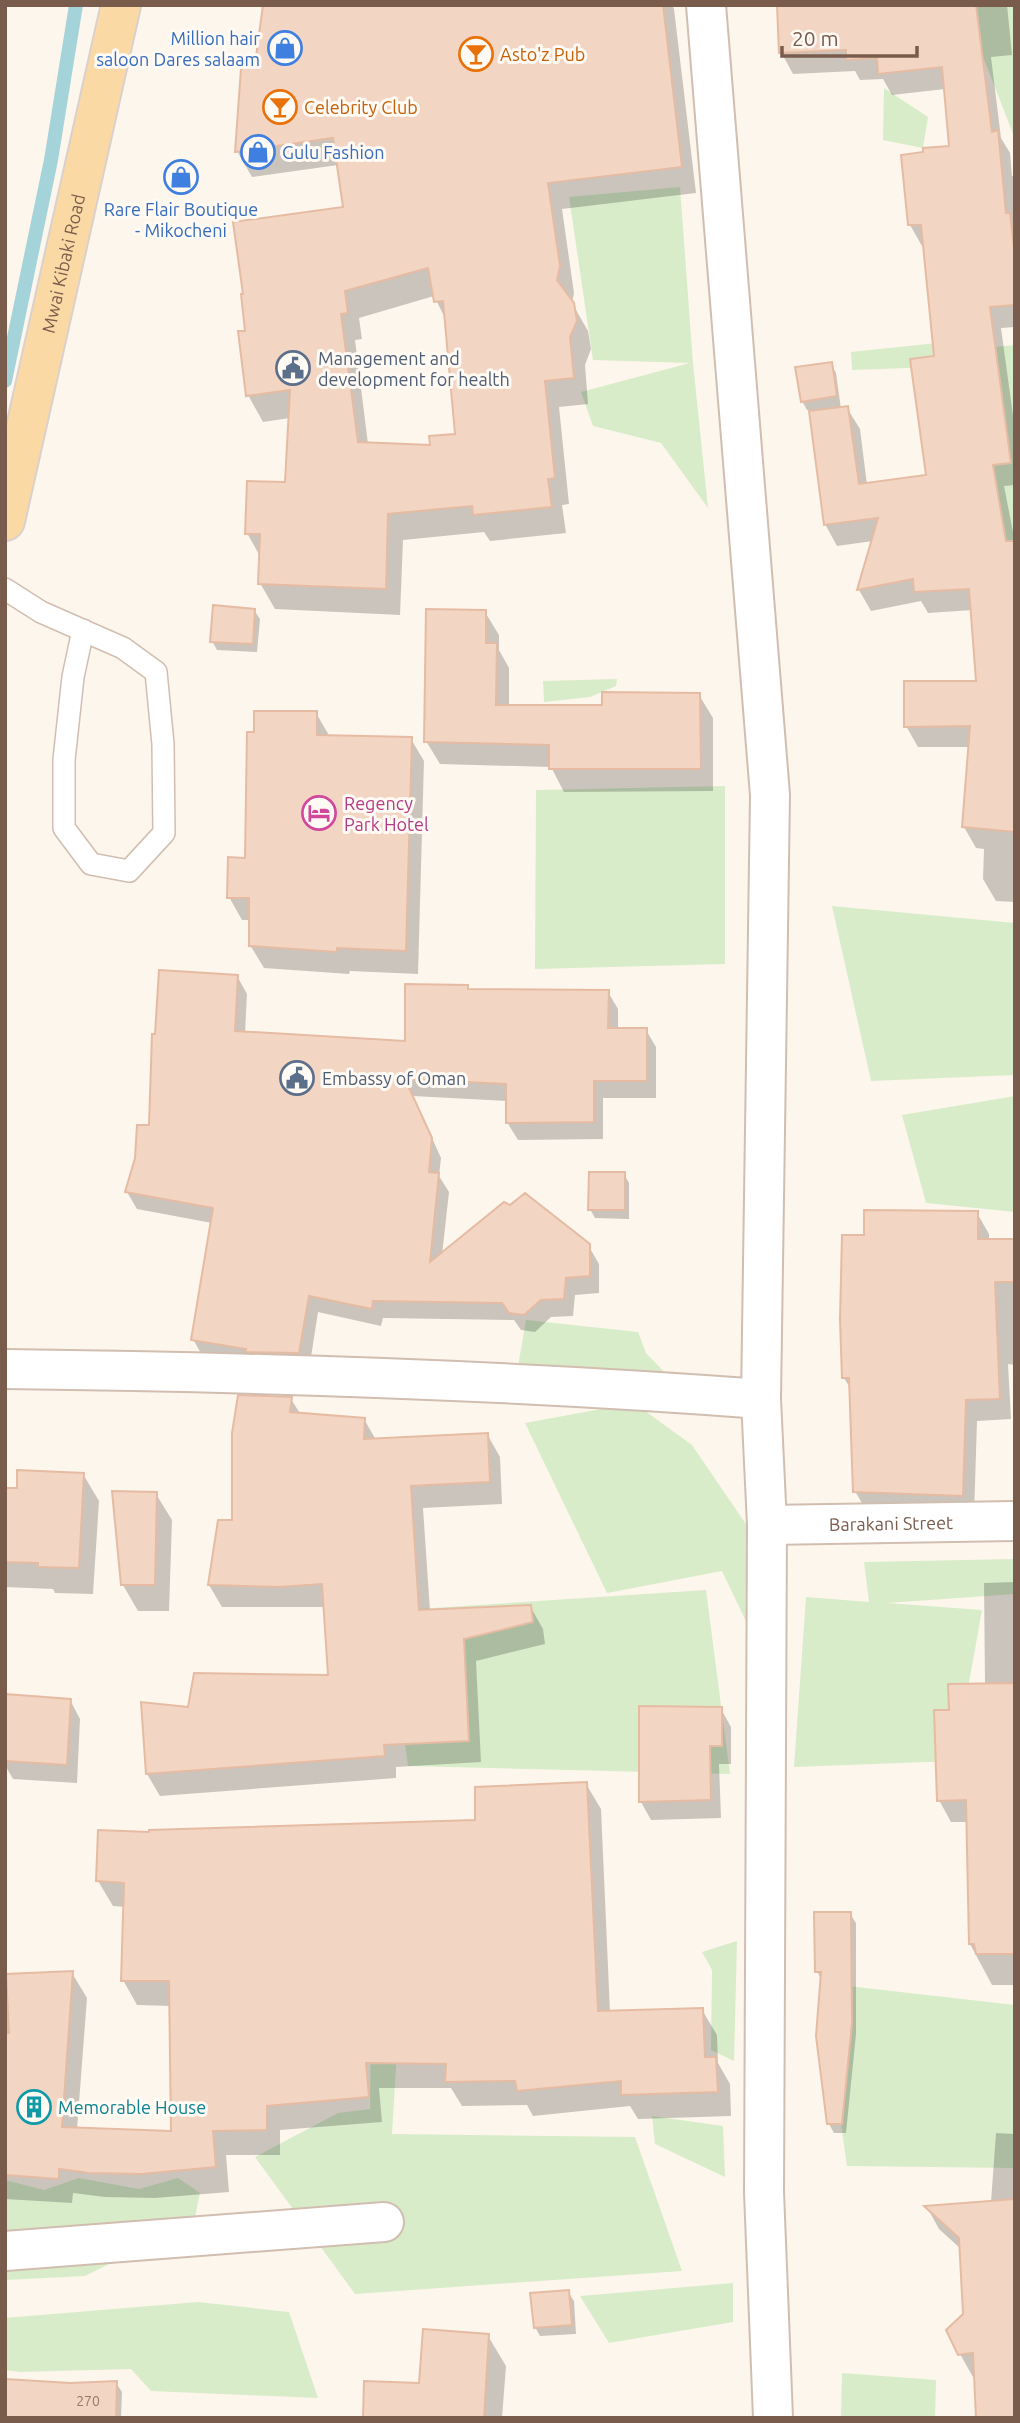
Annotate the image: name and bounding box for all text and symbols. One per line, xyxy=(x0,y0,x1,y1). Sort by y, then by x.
scale bar xyxy=(782,14,917,58)
text: 20 m xyxy=(792,26,839,50)
place label: Million hair saloon Dares salaam xyxy=(96,28,260,69)
shop icon: Million hair saloon Dares salaam xyxy=(266,29,304,67)
bar icon: Asto'z Pub xyxy=(457,35,495,73)
place label: Asto'z Pub xyxy=(500,44,585,64)
bar icon: Celebrity Club xyxy=(261,88,299,126)
place label: Celebrity Club xyxy=(304,97,418,117)
shop icon: Gulu Fashion xyxy=(239,133,277,171)
place label: Gulu Fashion xyxy=(282,142,385,162)
shop icon: Rare Flair Boutique - Mikocheni xyxy=(162,158,200,196)
street label: Mwai Kibaki Road xyxy=(38,192,88,335)
place label: Rare Flair Boutique - Mikocheni xyxy=(104,199,258,240)
place label: Management and development for health xyxy=(318,348,510,389)
public building icon: Management and development for health xyxy=(274,349,312,387)
place label: Regency Park Hotel xyxy=(344,793,429,834)
hotel icon: Regency Park Hotel xyxy=(300,794,338,832)
public building icon: Embassy of Oman xyxy=(278,1059,316,1097)
place label: Embassy of Oman xyxy=(322,1068,466,1088)
street label: Barakani Street xyxy=(829,1512,953,1534)
building icon: Memorable House xyxy=(15,2088,53,2126)
place label: Memorable House xyxy=(58,2097,206,2117)
house number: 270 xyxy=(76,2393,100,2409)

